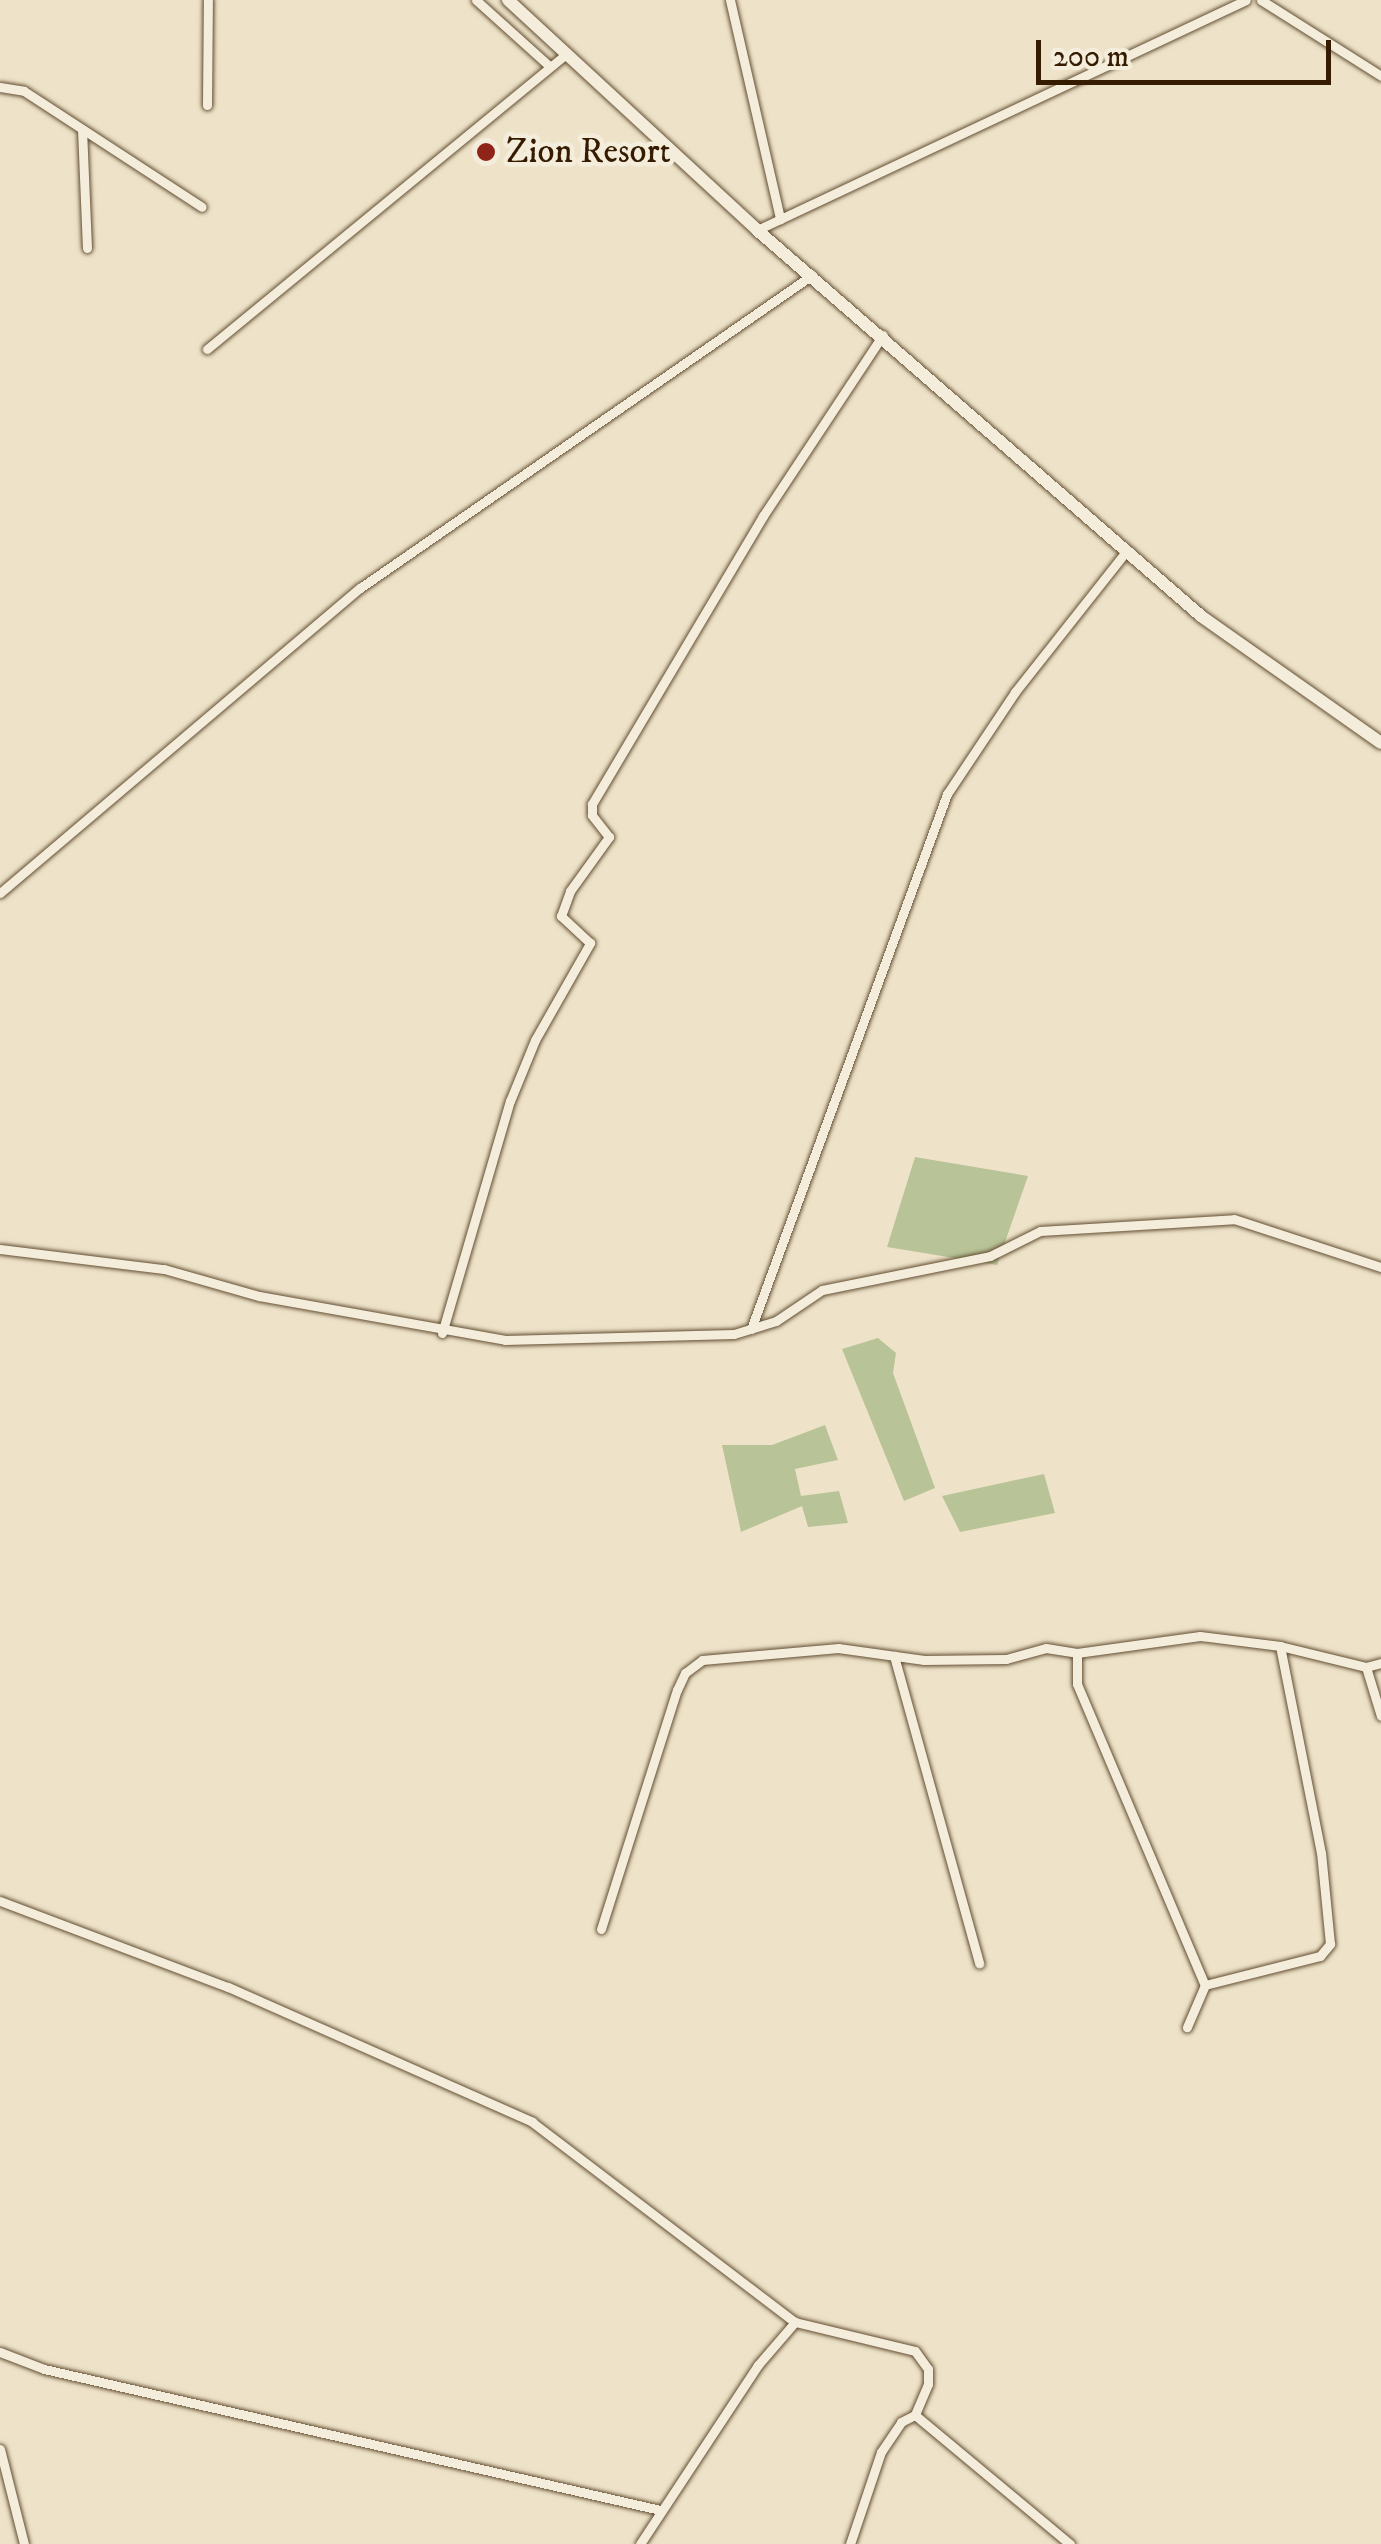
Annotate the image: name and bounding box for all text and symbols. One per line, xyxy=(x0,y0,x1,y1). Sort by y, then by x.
scale bar xyxy=(1041,20,1336,82)
text: 200 m xyxy=(1053,39,1129,76)
place label: Zion Resort xyxy=(506,131,671,173)
marker: Zion Resort xyxy=(475,141,497,163)

